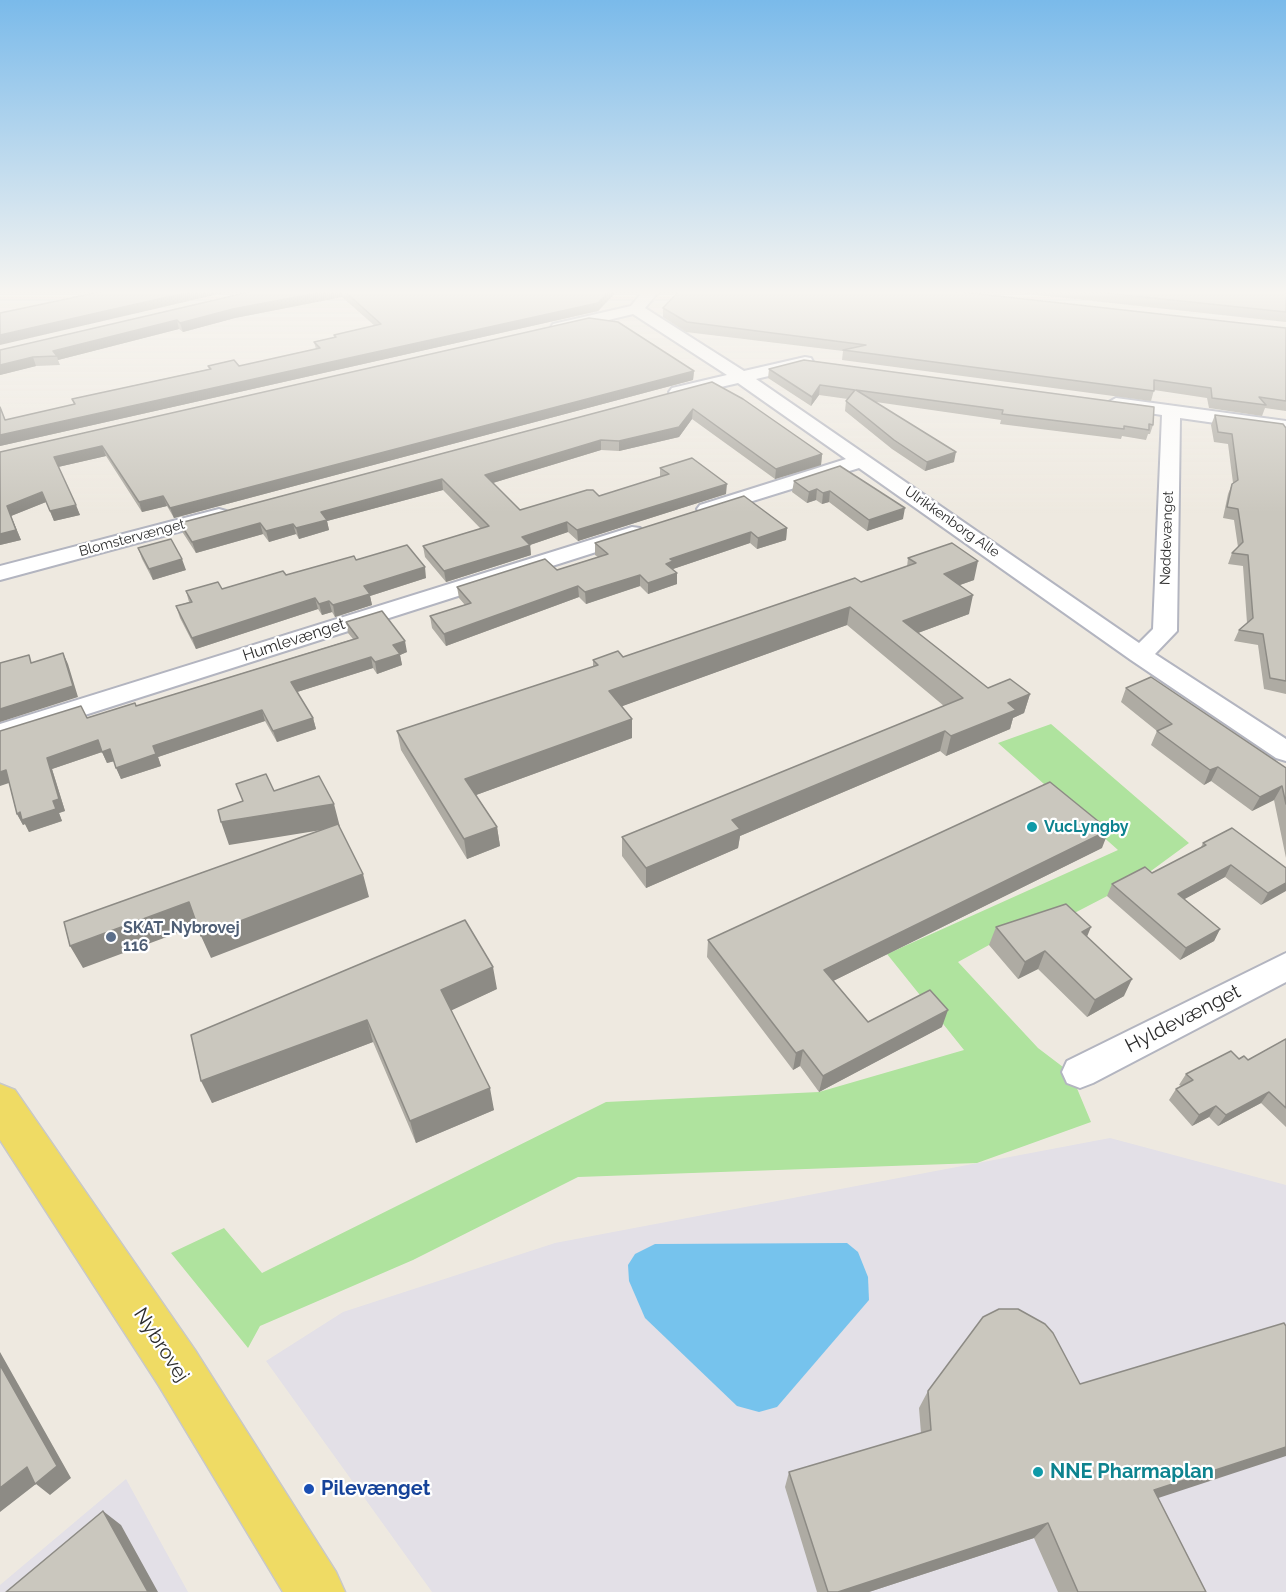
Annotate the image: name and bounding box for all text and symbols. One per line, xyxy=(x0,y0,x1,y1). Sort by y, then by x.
street label: Ulrikkenborg Alle xyxy=(901,483,1003,561)
street label: Nøddevænget xyxy=(1157,491,1177,585)
street label: Blomstervænget xyxy=(77,516,187,560)
street label: Humlevænget xyxy=(240,614,348,666)
place label: VucLyngby xyxy=(1044,817,1129,837)
marker: VucLyngby xyxy=(1025,820,1039,834)
place label: SKAT_Nybrovej 116 xyxy=(123,918,240,956)
marker: SKAT_Nybrovej 116 xyxy=(104,930,118,944)
street label: Hyldevænget xyxy=(1121,980,1245,1058)
street label: Nybrovej xyxy=(128,1303,194,1387)
place label: NNE Pharmaplan xyxy=(1050,1460,1214,1484)
marker: NNE Pharmaplan xyxy=(1031,1465,1045,1479)
place label: Pilevænget xyxy=(321,1477,430,1501)
marker: Pilevænget xyxy=(302,1482,316,1496)

